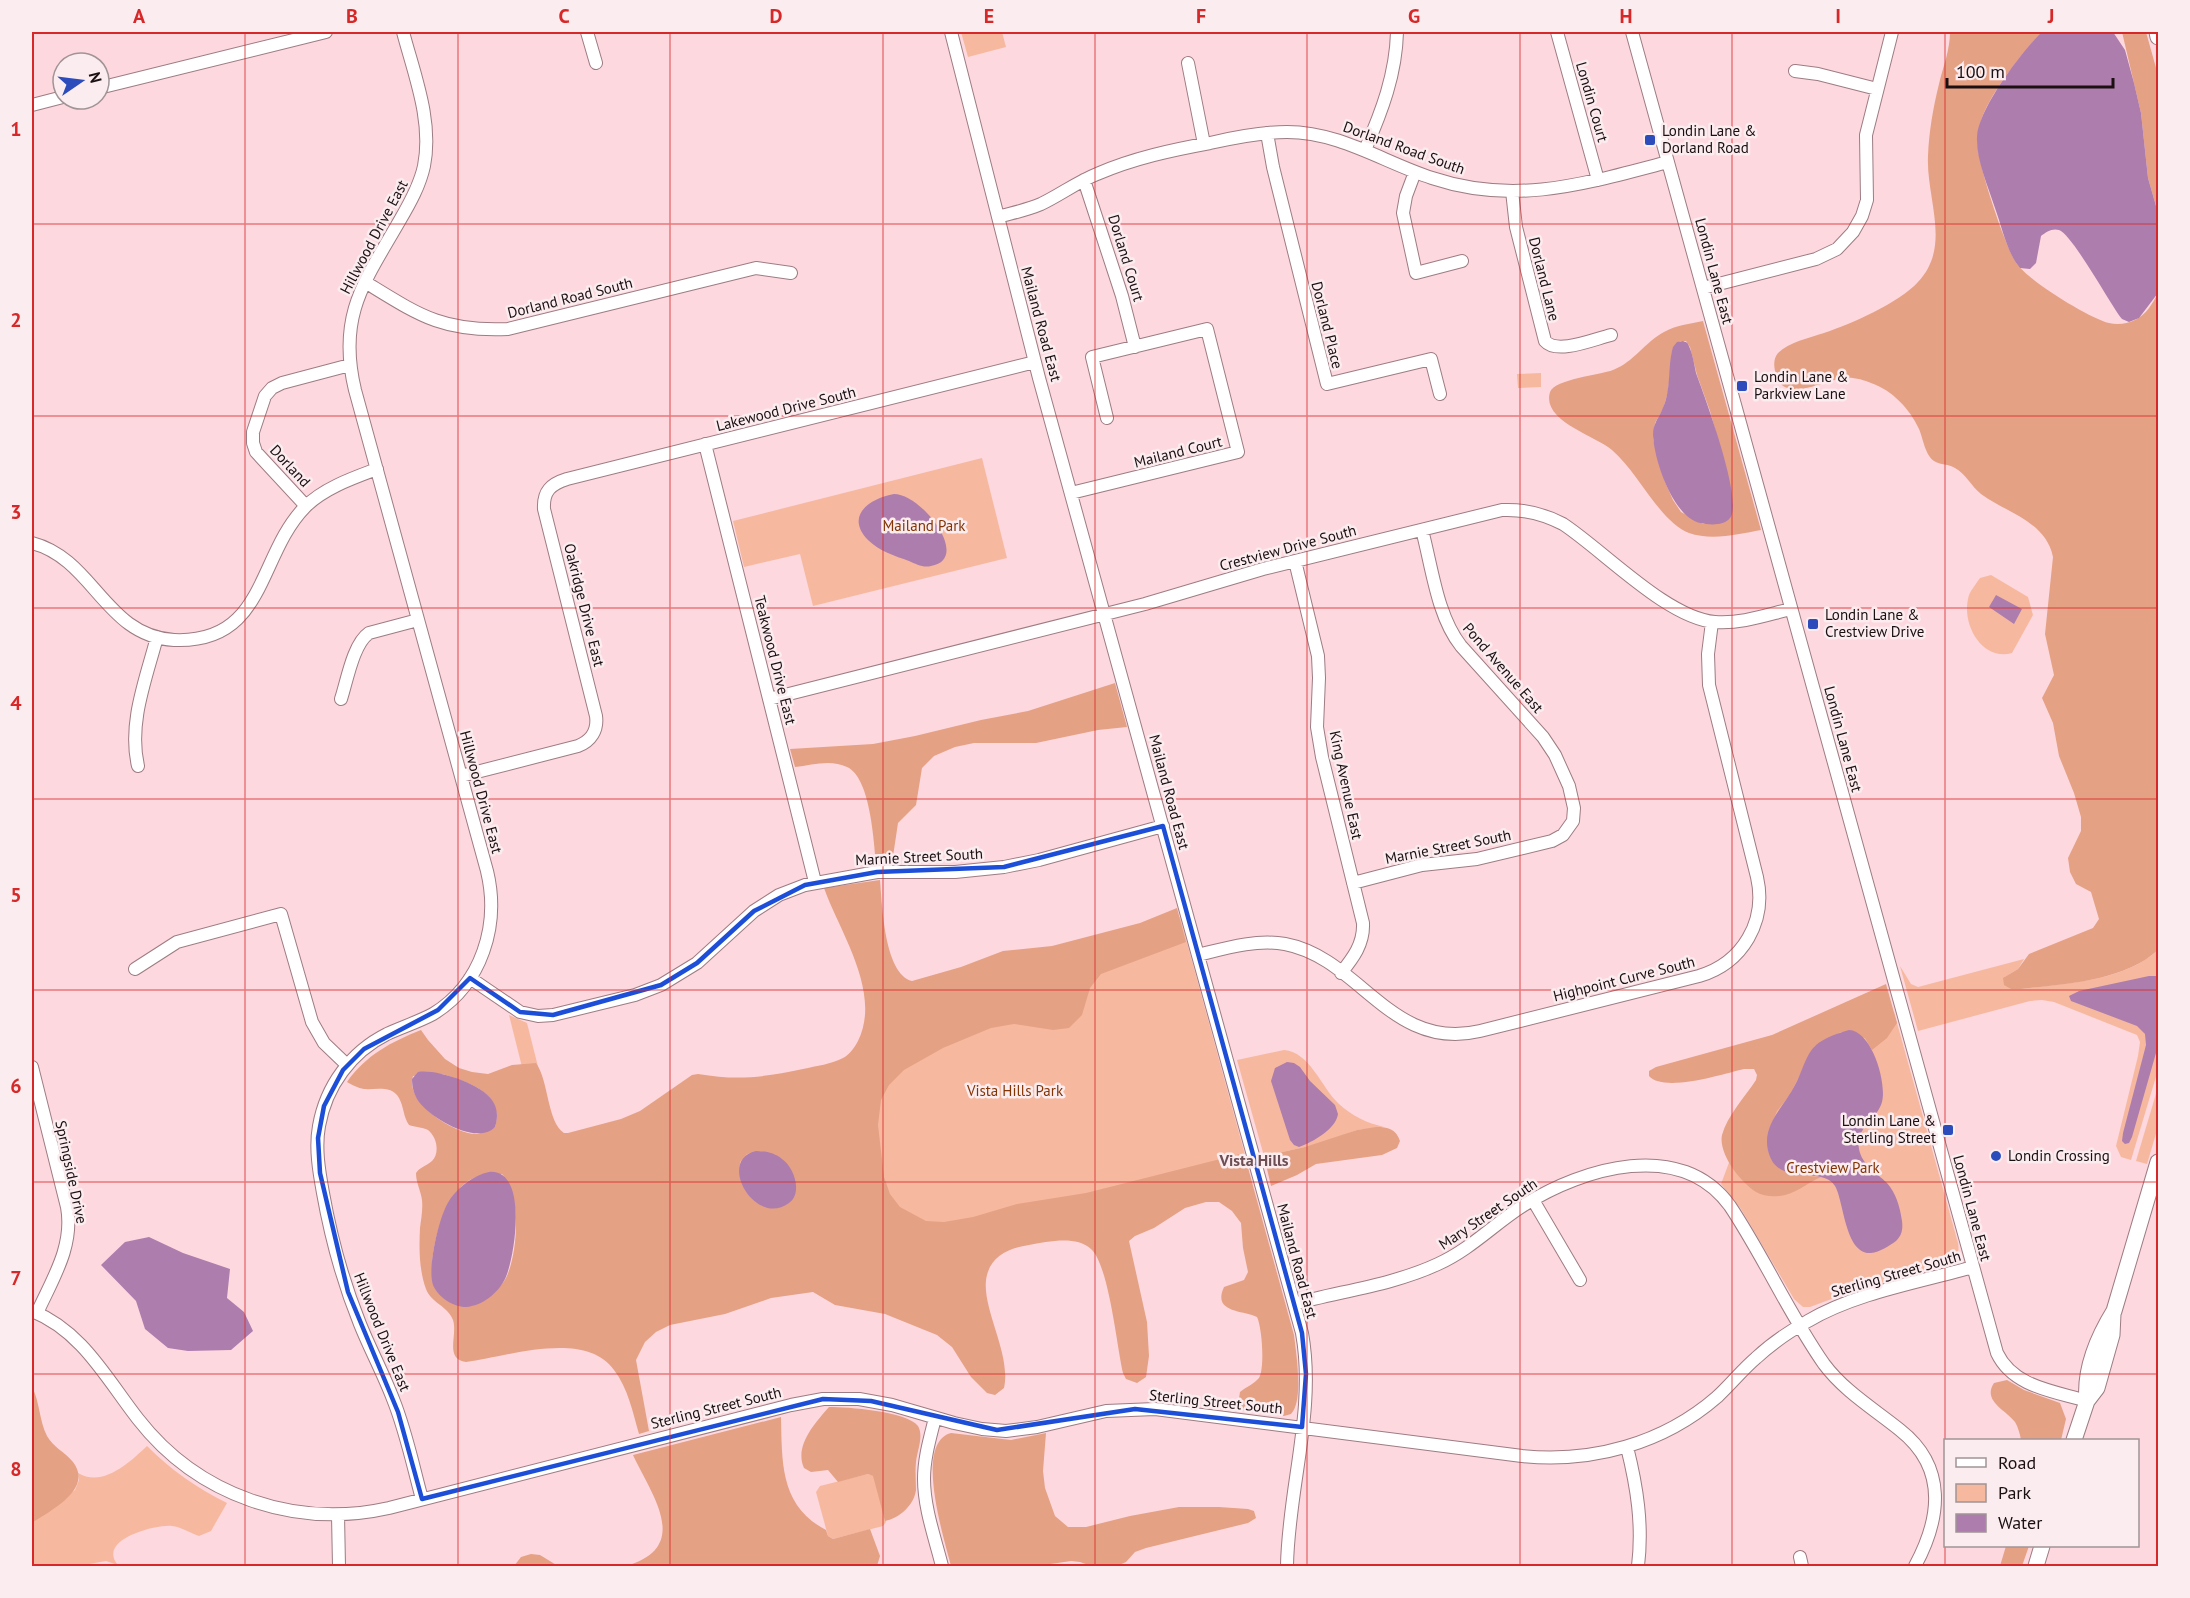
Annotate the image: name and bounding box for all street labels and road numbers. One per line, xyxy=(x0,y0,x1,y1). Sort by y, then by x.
street label: Londin Court xyxy=(1572,60,1613,144)
street label: Dorland Road South xyxy=(1341,117,1468,178)
street label: Hillwood Drive East xyxy=(336,177,412,297)
street label: Dorland Court xyxy=(1104,212,1149,304)
street label: Londin Lane East xyxy=(1691,216,1738,326)
street label: Dorland Lane xyxy=(1525,235,1564,323)
street label: Mailand Road East xyxy=(1017,264,1066,383)
street label: Dorland Road South xyxy=(505,273,634,322)
street label: Dorland Place xyxy=(1307,279,1348,370)
street label: Lakewood Drive South xyxy=(714,382,858,435)
street label: Mailand Court xyxy=(1132,431,1224,472)
street label: Dorland xyxy=(266,441,315,491)
street label: Crestview Drive South xyxy=(1217,520,1358,575)
street label: Oakridge Drive East xyxy=(560,541,609,668)
street label: Teakwood Drive East xyxy=(750,593,801,726)
street label: Pond Avenue East xyxy=(1459,619,1548,717)
street label: Londin Lane East xyxy=(1820,684,1867,794)
street label: Hillwood Drive East xyxy=(456,728,507,855)
street label: King Avenue East xyxy=(1326,729,1367,841)
street label: Mailand Road East xyxy=(1145,732,1194,851)
street label: Marnie Street South xyxy=(1383,825,1513,868)
street label: Marnie Street South xyxy=(855,844,983,869)
street label: Highpoint Curve South xyxy=(1551,952,1697,1005)
street label: Springside Drive xyxy=(51,1119,92,1225)
street label: Londin Lane East xyxy=(1949,1153,1996,1263)
street label: Mary Street South xyxy=(1435,1174,1541,1253)
street label: Mailand Road East xyxy=(1273,1201,1322,1320)
street label: Sterling Street South xyxy=(1829,1246,1963,1301)
street label: Hillwood Drive East xyxy=(350,1270,415,1394)
street label: Sterling Street South xyxy=(649,1382,783,1433)
street label: Sterling Street South xyxy=(1148,1385,1284,1418)

